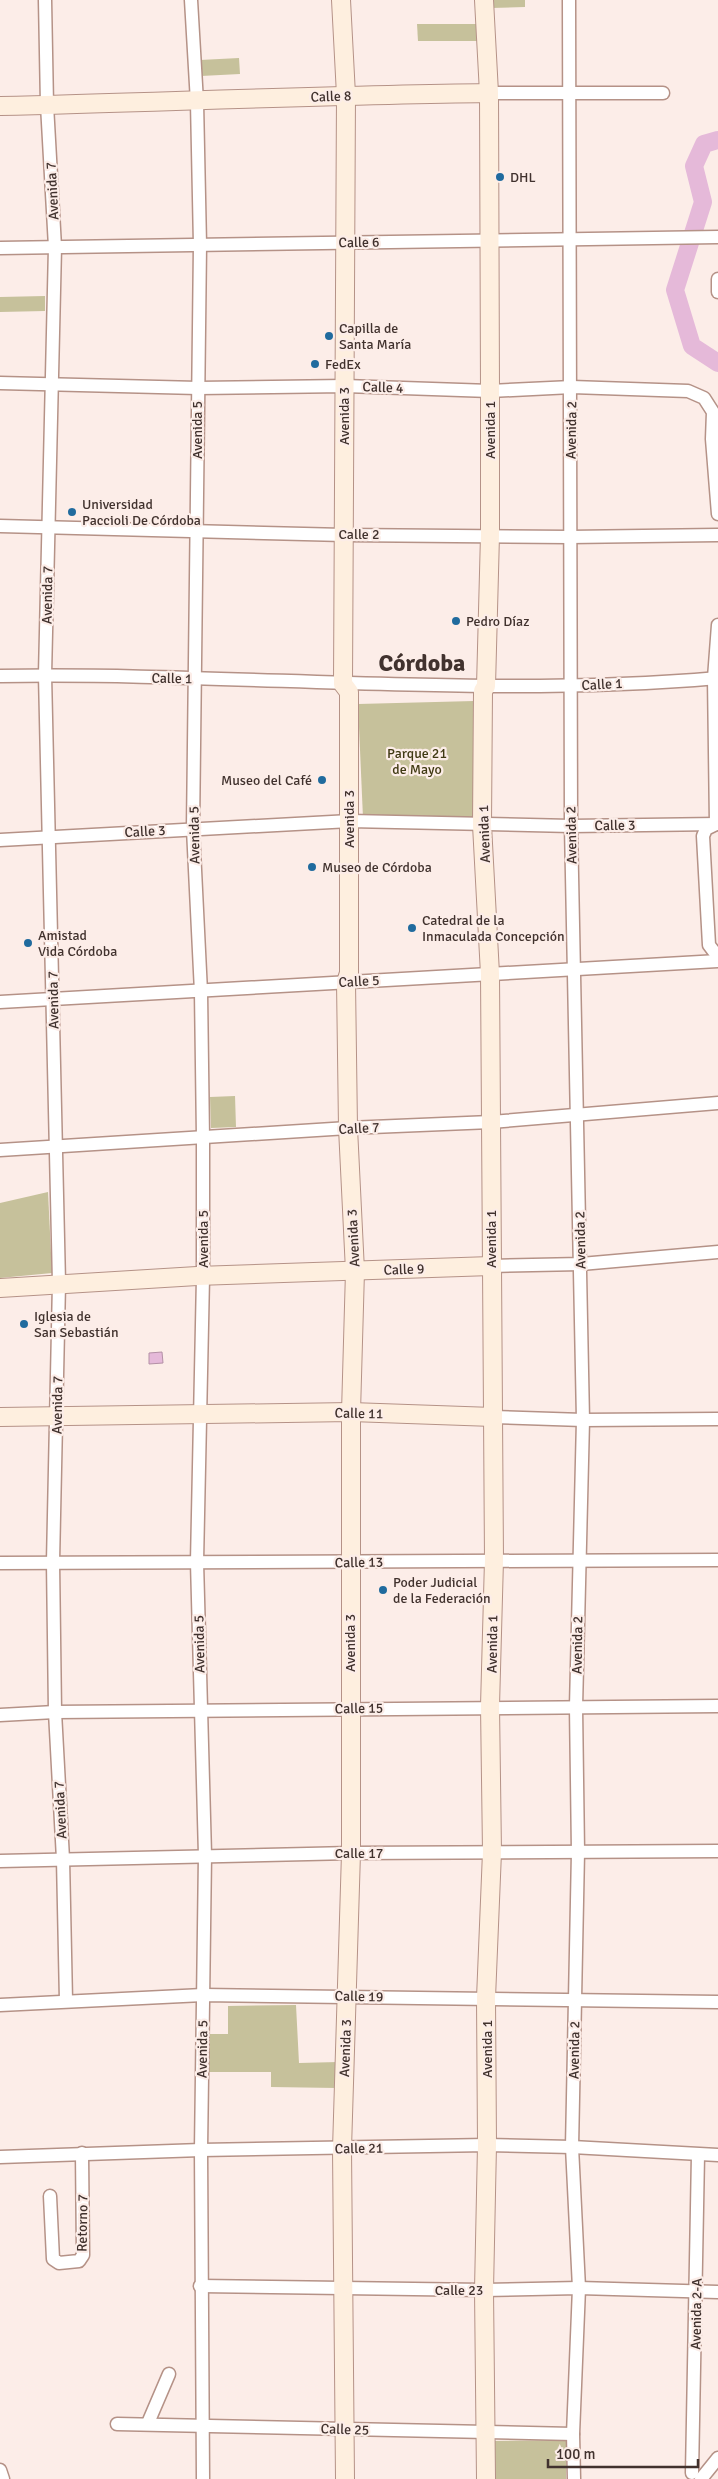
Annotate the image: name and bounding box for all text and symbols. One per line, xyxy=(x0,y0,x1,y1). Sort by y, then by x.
street label: Calle 8 xyxy=(310,87,352,106)
street label: Avenida 7 xyxy=(42,162,63,220)
place label: DHL xyxy=(510,169,536,186)
marker: DHL xyxy=(494,171,506,183)
street label: Calle 6 xyxy=(338,234,380,251)
place label: Capilla de Santa María xyxy=(339,320,411,353)
marker: Capilla de Santa María xyxy=(323,330,335,342)
place label: FedEx xyxy=(325,356,361,373)
marker: FedEx xyxy=(309,358,321,370)
street label: Calle 4 xyxy=(362,378,404,397)
street label: Avenida 3 xyxy=(336,387,353,445)
street label: Avenida 5 xyxy=(189,401,206,459)
street label: Avenida 1 xyxy=(482,401,499,459)
street label: Avenida 2 xyxy=(562,401,581,459)
place label: Universidad Paccioli De Córdoba xyxy=(82,496,201,529)
marker: Universidad Paccioli De Córdoba xyxy=(66,506,78,518)
street label: Calle 2 xyxy=(338,526,380,543)
street label: Avenida 7 xyxy=(38,566,57,624)
place label: Pedro Díaz xyxy=(466,613,529,630)
marker: Pedro Díaz xyxy=(450,615,462,627)
district label: Córdoba xyxy=(379,648,465,678)
street label: Calle 1 xyxy=(151,670,193,687)
street label: Calle 1 xyxy=(581,675,623,694)
park label: Parque 21 de Mayo xyxy=(387,745,447,778)
place label: Museo del Café xyxy=(221,772,312,789)
marker: Museo del Café xyxy=(316,774,328,786)
street label: Avenida 3 xyxy=(341,790,358,848)
street label: Avenida 1 xyxy=(475,805,494,863)
street label: Avenida 5 xyxy=(185,806,204,864)
street label: Avenida 2 xyxy=(562,806,581,864)
street label: Calle 3 xyxy=(594,817,636,834)
street label: Calle 3 xyxy=(124,822,166,841)
place label: Museo de Córdoba xyxy=(322,859,432,876)
marker: Museo de Córdoba xyxy=(306,861,318,873)
place label: Catedral de la Inmaculada Concepción xyxy=(422,912,565,945)
marker: Catedral de la Inmaculada Concepción xyxy=(406,922,418,934)
place label: Amistad Vida Córdoba xyxy=(38,927,117,960)
marker: Amistad Vida Córdoba xyxy=(22,937,34,949)
street label: Avenida 7 xyxy=(44,971,63,1029)
street label: Calle 5 xyxy=(338,972,380,991)
street label: Calle 7 xyxy=(338,1119,380,1138)
street label: Avenida 3 xyxy=(343,1209,364,1267)
street label: Avenida 5 xyxy=(195,1210,212,1268)
street label: Avenida 1 xyxy=(483,1210,500,1268)
street label: Avenida 2 xyxy=(571,1211,590,1269)
street label: Calle 9 xyxy=(383,1260,425,1279)
place label: Iglesia de San Sebastián xyxy=(34,1308,119,1341)
marker: Iglesia de San Sebastián xyxy=(18,1318,30,1330)
street label: Avenida 7 xyxy=(48,1376,67,1434)
street label: Calle 11 xyxy=(335,1405,383,1422)
street label: Calle 13 xyxy=(335,1554,383,1571)
place label: Poder Judicial de la Federación xyxy=(393,1574,491,1607)
marker: Poder Judicial de la Federación xyxy=(377,1584,389,1596)
street label: Avenida 3 xyxy=(342,1614,359,1672)
street label: Avenida 5 xyxy=(190,1615,209,1673)
street label: Avenida 1 xyxy=(483,1615,502,1673)
street label: Avenida 2 xyxy=(568,1616,587,1674)
street label: Calle 15 xyxy=(335,1700,383,1717)
street label: Avenida 7 xyxy=(50,1781,71,1839)
street label: Calle 17 xyxy=(335,1845,383,1862)
street label: Calle 19 xyxy=(335,1988,383,2005)
street label: Avenida 3 xyxy=(336,2019,355,2077)
street label: Avenida 5 xyxy=(193,2020,212,2078)
street label: Avenida 1 xyxy=(479,2020,496,2078)
street label: Avenida 2 xyxy=(565,2021,584,2079)
street label: Calle 21 xyxy=(335,2140,383,2157)
street label: Retorno 7 xyxy=(73,2194,92,2252)
street label: Avenida 2-A xyxy=(687,2278,706,2350)
street label: Calle 23 xyxy=(435,2282,483,2299)
street label: Calle 25 xyxy=(320,2420,370,2439)
scale bar xyxy=(548,2436,698,2468)
text: 100 m xyxy=(556,2445,596,2463)

